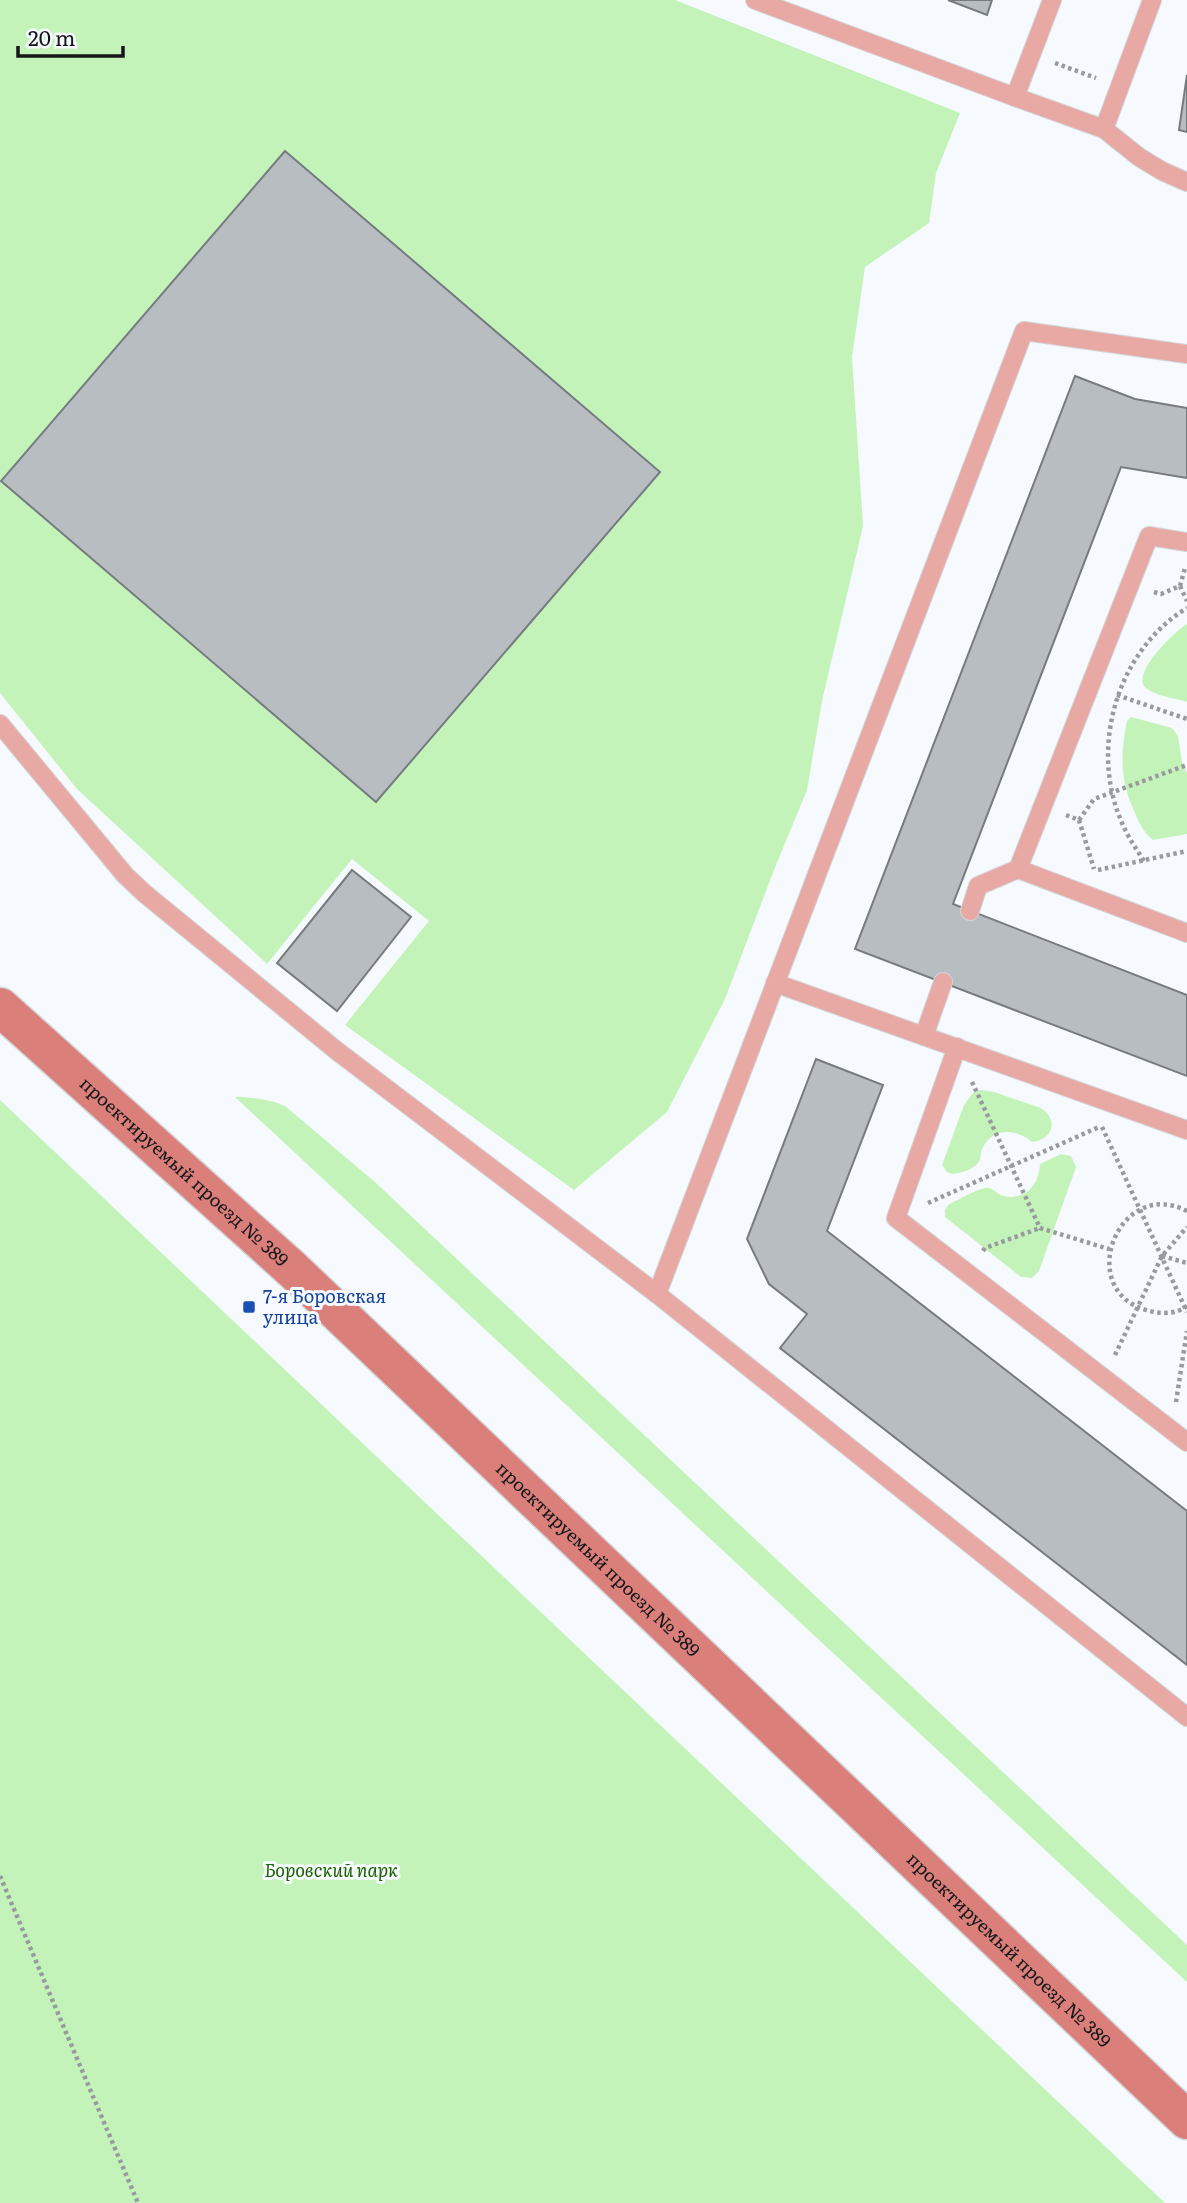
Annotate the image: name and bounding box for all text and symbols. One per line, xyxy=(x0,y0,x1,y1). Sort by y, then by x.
scale bar xyxy=(18,14,122,58)
text: 20 m xyxy=(28,21,75,52)
street label: проектируемый проезд № 389 xyxy=(74,1070,295,1272)
place label: 7-я Боровская улица xyxy=(263,1282,386,1330)
marker: 7-я Боровская улица xyxy=(241,1299,257,1315)
street label: проектируемый проезд № 389 xyxy=(490,1455,707,1662)
street label: проектируемый проезд № 389 xyxy=(901,1845,1118,2053)
park label: Боровский парк xyxy=(264,1856,398,1883)

